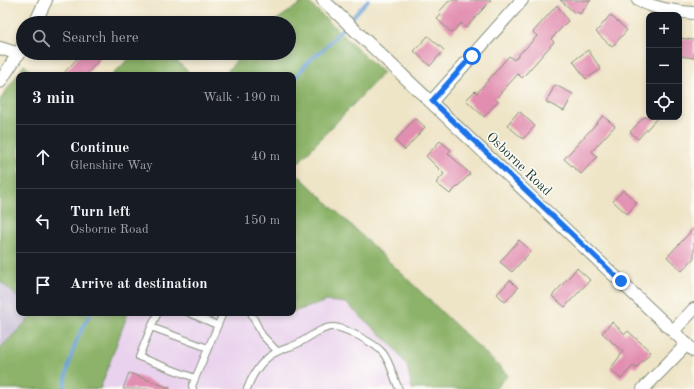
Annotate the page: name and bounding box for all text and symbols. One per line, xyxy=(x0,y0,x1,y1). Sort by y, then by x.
map controls xyxy=(646,12,682,120)
button: + xyxy=(646,12,682,48)
search box xyxy=(16,16,296,60)
icon: search xyxy=(30,27,52,49)
text: Search here xyxy=(62,31,139,46)
route start xyxy=(463,47,481,65)
button: − xyxy=(646,48,682,84)
button: locate xyxy=(646,84,682,120)
text: 3 min xyxy=(32,90,75,107)
text: Walk · 190 m xyxy=(203,91,280,104)
street label: Osborne Road xyxy=(484,129,554,199)
text: Continue xyxy=(70,141,129,156)
icon: ahead xyxy=(32,146,54,168)
text: 40 m xyxy=(251,150,280,163)
text: Glenshire Way xyxy=(70,159,153,172)
text: Turn left xyxy=(70,205,130,220)
icon: left xyxy=(32,210,54,232)
text: 150 m xyxy=(243,214,280,227)
text: Osborne Road xyxy=(70,223,149,236)
route end xyxy=(612,272,630,290)
icon: arrive xyxy=(32,274,54,296)
text: Arrive at destination xyxy=(70,277,208,292)

